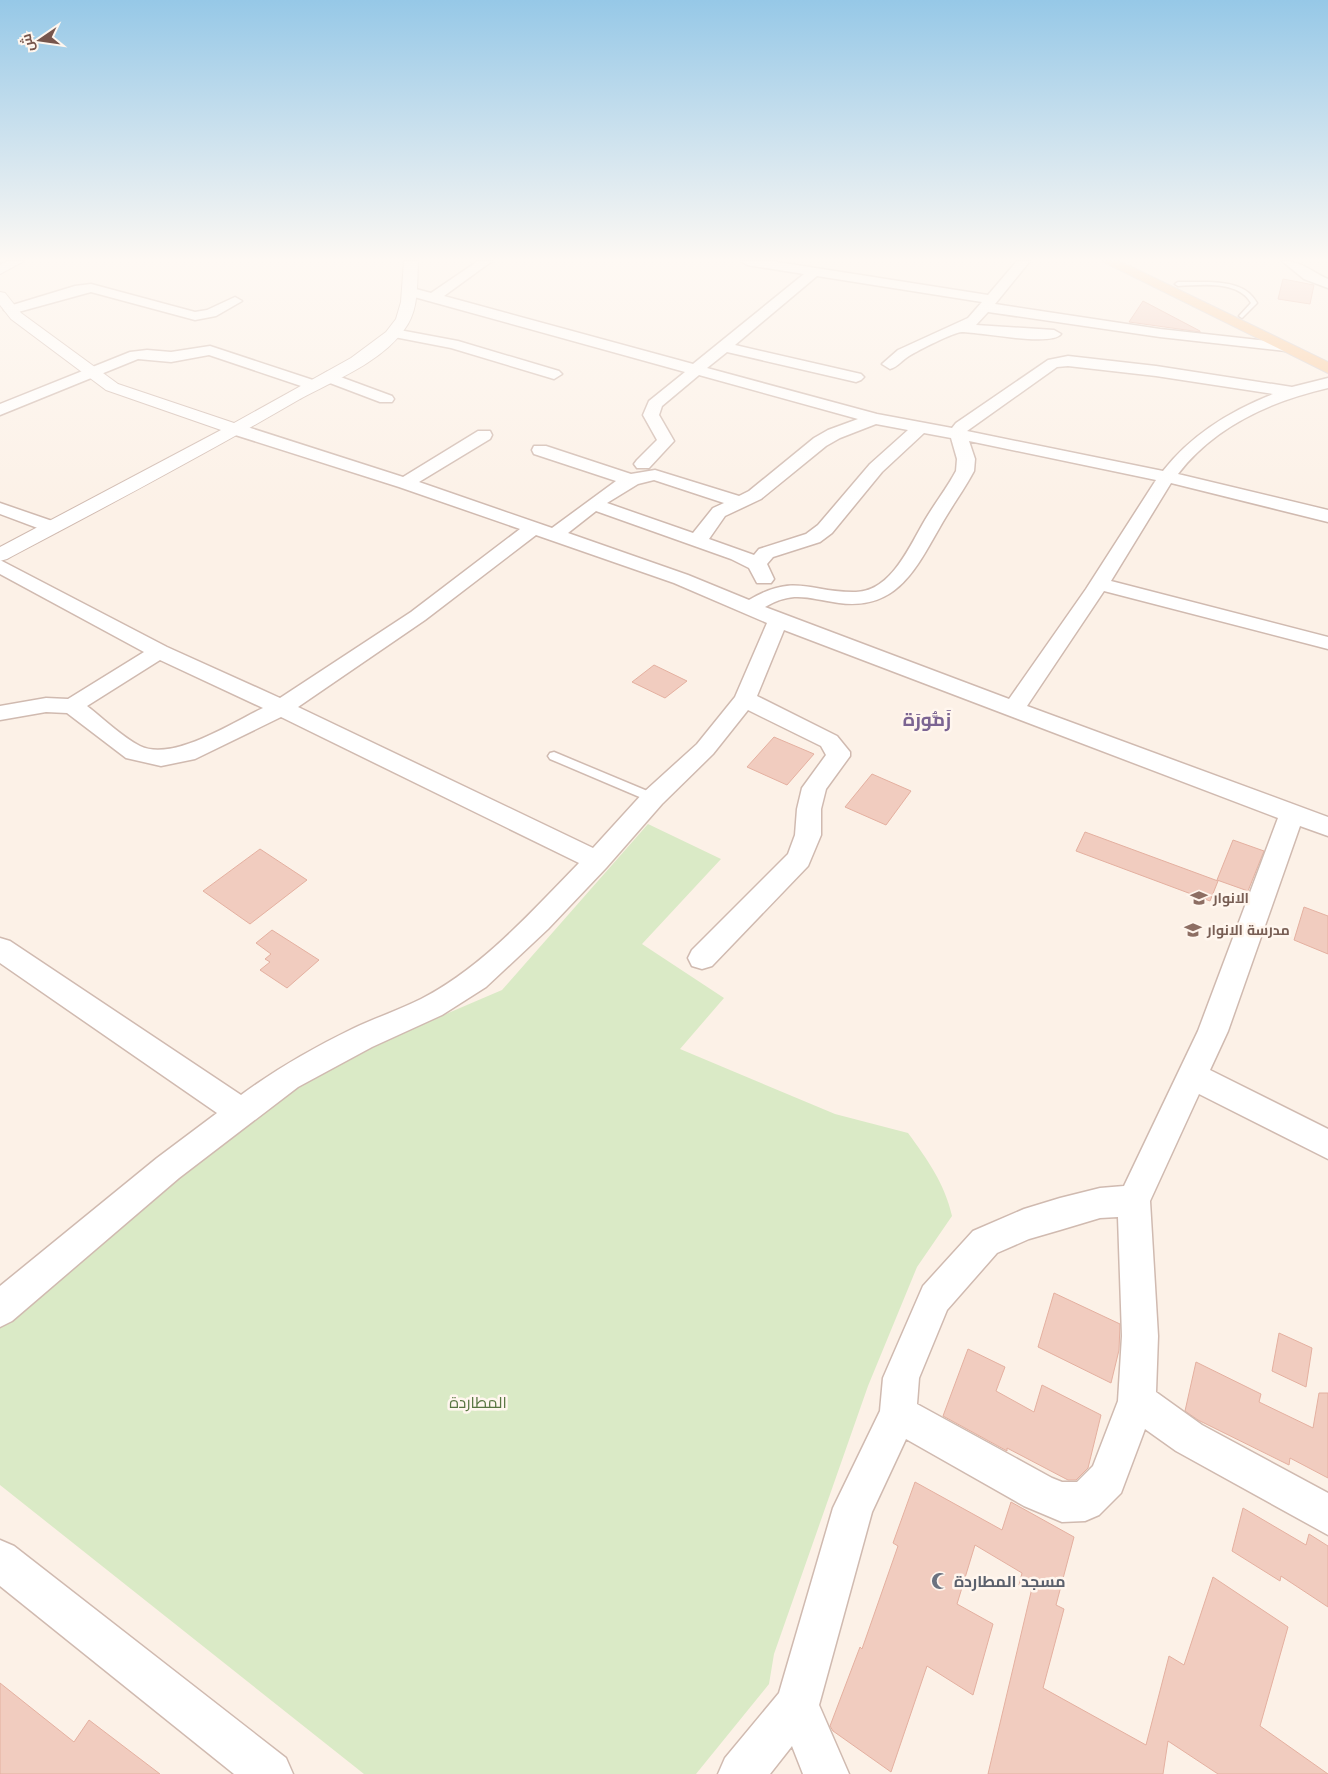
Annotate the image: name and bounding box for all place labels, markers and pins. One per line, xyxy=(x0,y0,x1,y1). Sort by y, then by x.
school or university icon: الانوار xyxy=(1189,888,1209,908)
place label: الانوار xyxy=(1212,889,1249,907)
school or university icon: مدرسة الانوار xyxy=(1183,920,1203,940)
place label: مدرسة الانوار xyxy=(1206,921,1290,939)
mosque icon: مسجد المطاردة xyxy=(930,1571,950,1591)
place label: مسجد المطاردة xyxy=(954,1572,1066,1591)

